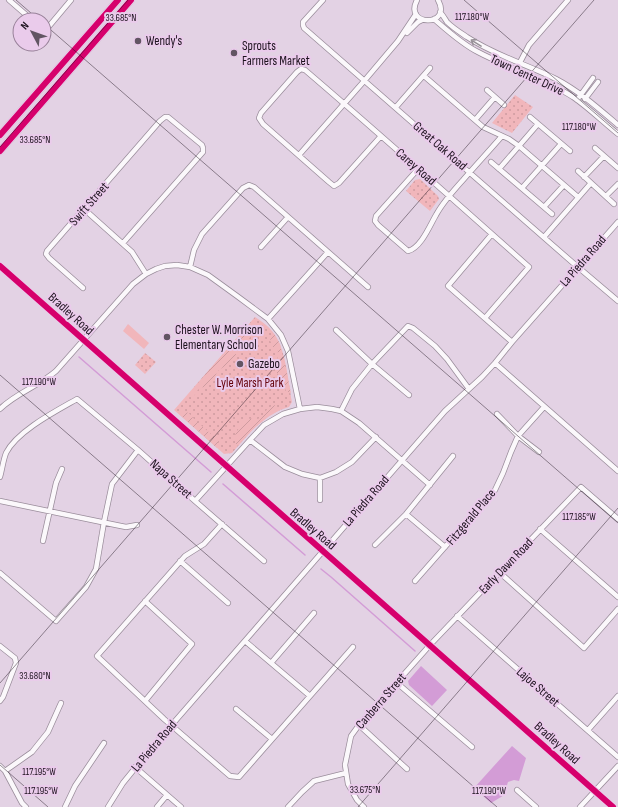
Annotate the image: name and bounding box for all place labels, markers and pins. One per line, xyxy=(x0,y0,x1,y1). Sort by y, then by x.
place label: Wendy's xyxy=(146,33,183,49)
marker: Wendy's xyxy=(133,36,143,46)
place label: Sprouts Farmers Market xyxy=(242,38,310,69)
marker: Sprouts Farmers Market xyxy=(229,48,239,58)
place label: Chester W. Morrison Elementary School xyxy=(175,322,263,353)
marker: Chester W. Morrison Elementary School xyxy=(162,332,172,342)
place label: Gazebo xyxy=(248,356,280,372)
marker: Gazebo xyxy=(235,359,245,369)

